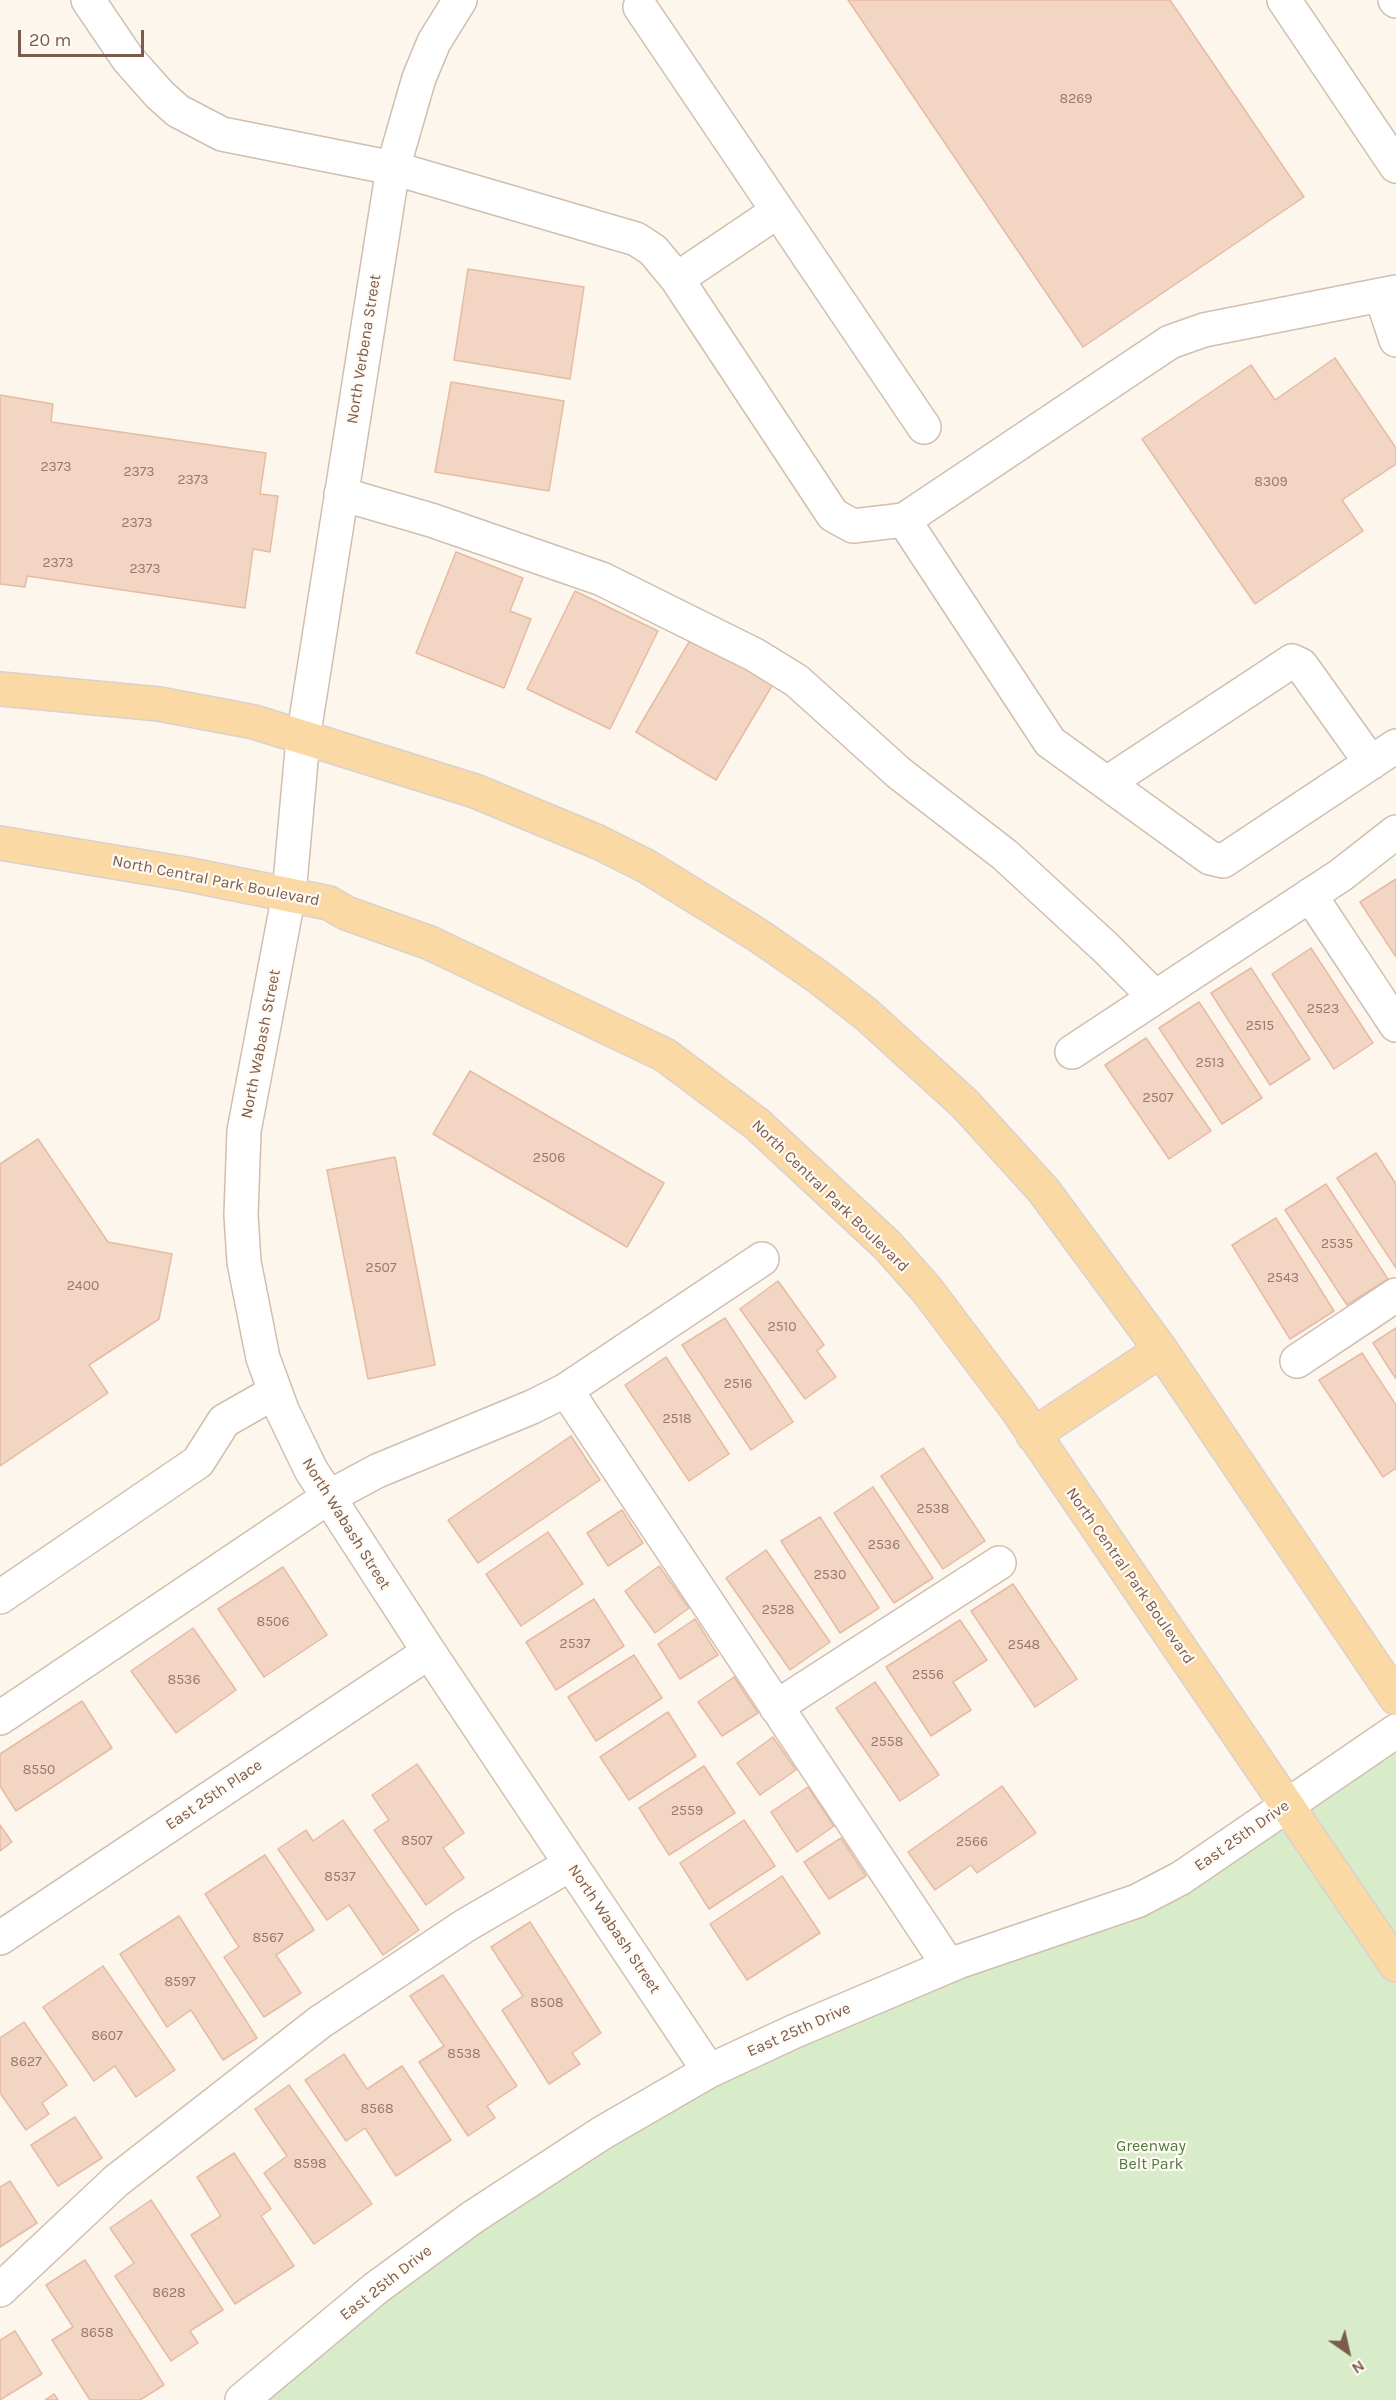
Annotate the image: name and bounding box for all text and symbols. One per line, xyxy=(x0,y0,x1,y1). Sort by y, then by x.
scale bar xyxy=(21,18,147,56)
text: 20 m xyxy=(29,29,71,51)
house number: 8269 xyxy=(1060,91,1092,107)
street label: North Verbena Street xyxy=(343,273,385,425)
house number: 2373 xyxy=(40,459,72,475)
house number: 2373 xyxy=(123,464,155,480)
house number: 2373 xyxy=(177,472,209,488)
house number: 8309 xyxy=(1254,474,1288,490)
house number: 2373 xyxy=(121,515,153,531)
house number: 2373 xyxy=(42,555,74,571)
house number: 2373 xyxy=(129,561,161,577)
street label: North Central Park Boulevard xyxy=(111,851,321,911)
street label: North Wabash Street xyxy=(237,968,285,1120)
house number: 2523 xyxy=(1307,1001,1339,1017)
house number: 2515 xyxy=(1246,1018,1274,1034)
house number: 2513 xyxy=(1196,1055,1224,1071)
house number: 2507 xyxy=(1143,1090,1173,1106)
street label: North Central Park Boulevard xyxy=(747,1116,913,1276)
house number: 2506 xyxy=(533,1150,565,1166)
house number: 2535 xyxy=(1321,1236,1353,1252)
house number: 2507 xyxy=(366,1260,396,1276)
house number: 2543 xyxy=(1267,1270,1299,1286)
house number: 2400 xyxy=(67,1278,99,1294)
house number: 2510 xyxy=(768,1319,796,1335)
house number: 2516 xyxy=(724,1376,752,1392)
house number: 2518 xyxy=(662,1411,692,1427)
street label: North Wabash Street xyxy=(298,1455,394,1593)
street label: North Central Park Boulevard xyxy=(1062,1484,1198,1668)
house number: 2538 xyxy=(917,1501,949,1517)
house number: 2536 xyxy=(868,1537,900,1553)
house number: 2530 xyxy=(814,1567,846,1583)
house number: 2528 xyxy=(762,1602,794,1618)
house number: 8506 xyxy=(257,1614,289,1630)
house number: 2537 xyxy=(560,1636,590,1652)
house number: 2548 xyxy=(1008,1637,1040,1653)
house number: 2556 xyxy=(912,1667,944,1683)
house number: 8536 xyxy=(168,1672,200,1688)
house number: 2558 xyxy=(871,1734,903,1750)
street label: East 25th Place xyxy=(162,1756,266,1834)
house number: 8550 xyxy=(23,1762,55,1778)
street label: East 25th Drive xyxy=(1191,1796,1293,1876)
house number: 2559 xyxy=(671,1803,703,1819)
house number: 8507 xyxy=(401,1833,433,1849)
house number: 2566 xyxy=(956,1834,988,1850)
street label: North Wabash Street xyxy=(564,1861,664,1997)
house number: 8537 xyxy=(324,1869,356,1885)
house number: 8567 xyxy=(252,1930,284,1946)
house number: 8597 xyxy=(164,1974,196,1990)
house number: 8508 xyxy=(530,1995,564,2011)
street label: East 25th Drive xyxy=(744,1999,854,2061)
house number: 8607 xyxy=(91,2028,123,2044)
house number: 8538 xyxy=(447,2046,481,2062)
house number: 8627 xyxy=(10,2054,42,2070)
house number: 8568 xyxy=(360,2101,394,2117)
park label: Greenway Belt Park xyxy=(1116,2136,1186,2174)
house number: 8598 xyxy=(293,2156,327,2172)
street label: East 25th Drive xyxy=(336,2241,436,2325)
house number: 8628 xyxy=(152,2285,186,2301)
north arrow xyxy=(1318,2322,1378,2382)
house number: 8658 xyxy=(80,2325,114,2341)
text: N xyxy=(1348,2356,1368,2378)

